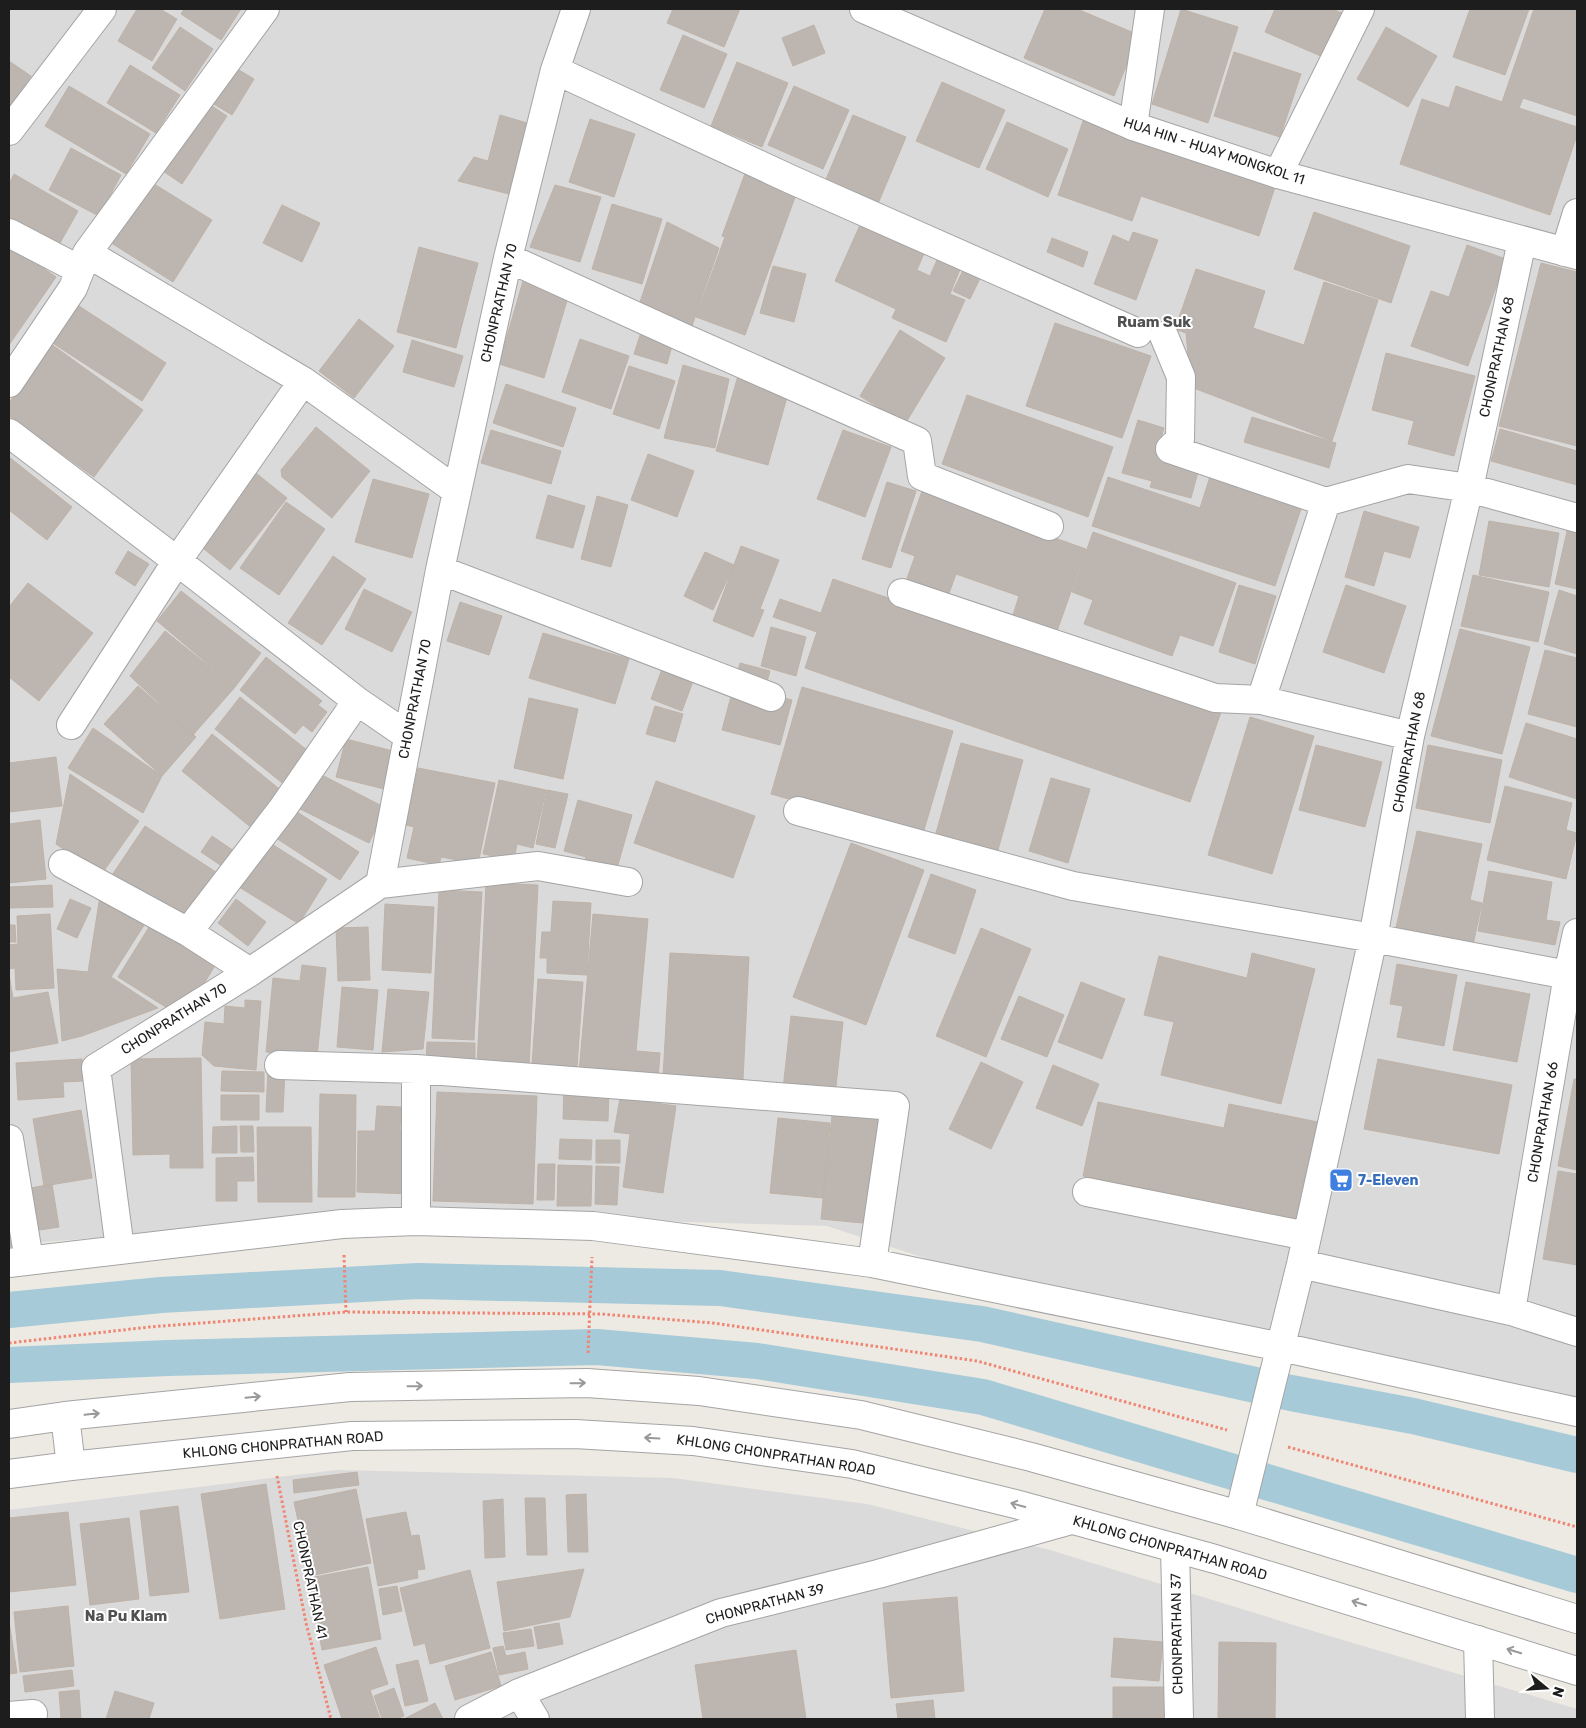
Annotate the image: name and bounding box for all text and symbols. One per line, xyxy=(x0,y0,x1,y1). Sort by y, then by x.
street label: HUA HIN - HUAY MONGKOL 11 xyxy=(1121,114,1307,188)
street label: CHONPRATHAN 70 xyxy=(477,242,521,364)
street label: CHONPRATHAN 68 xyxy=(1476,295,1518,419)
district label: Ruam Suk xyxy=(1117,313,1191,331)
street label: CHONPRATHAN 70 xyxy=(395,638,435,760)
street label: CHONPRATHAN 68 xyxy=(1389,690,1429,814)
street label: CHONPRATHAN 70 xyxy=(118,979,230,1058)
street label: CHONPRATHAN 66 xyxy=(1524,1060,1562,1184)
supermarket icon: 7-Eleven xyxy=(1328,1167,1354,1193)
place label: 7-Eleven xyxy=(1358,1172,1419,1189)
one-way arrow xyxy=(570,1378,586,1388)
one-way arrow xyxy=(407,1381,423,1391)
one-way arrow xyxy=(245,1392,261,1402)
one-way arrow xyxy=(84,1409,100,1419)
street label: KHLONG CHONPRATHAN ROAD xyxy=(182,1428,384,1462)
street label: KHLONG CHONPRATHAN ROAD xyxy=(675,1431,877,1479)
one-way arrow xyxy=(644,1434,660,1443)
one-way arrow xyxy=(1010,1499,1026,1509)
street label: KHLONG CHONPRATHAN ROAD xyxy=(1071,1512,1269,1584)
street label: CHONPRATHAN 41 xyxy=(289,1519,331,1641)
street label: CHONPRATHAN 37 xyxy=(1167,1573,1187,1695)
street label: CHONPRATHAN 39 xyxy=(704,1580,826,1628)
one-way arrow xyxy=(1351,1598,1367,1608)
district label: Na Pu Klam xyxy=(85,1607,167,1625)
one-way arrow xyxy=(1507,1646,1522,1655)
north arrow xyxy=(1521,1663,1571,1713)
text: N xyxy=(1548,1684,1568,1699)

